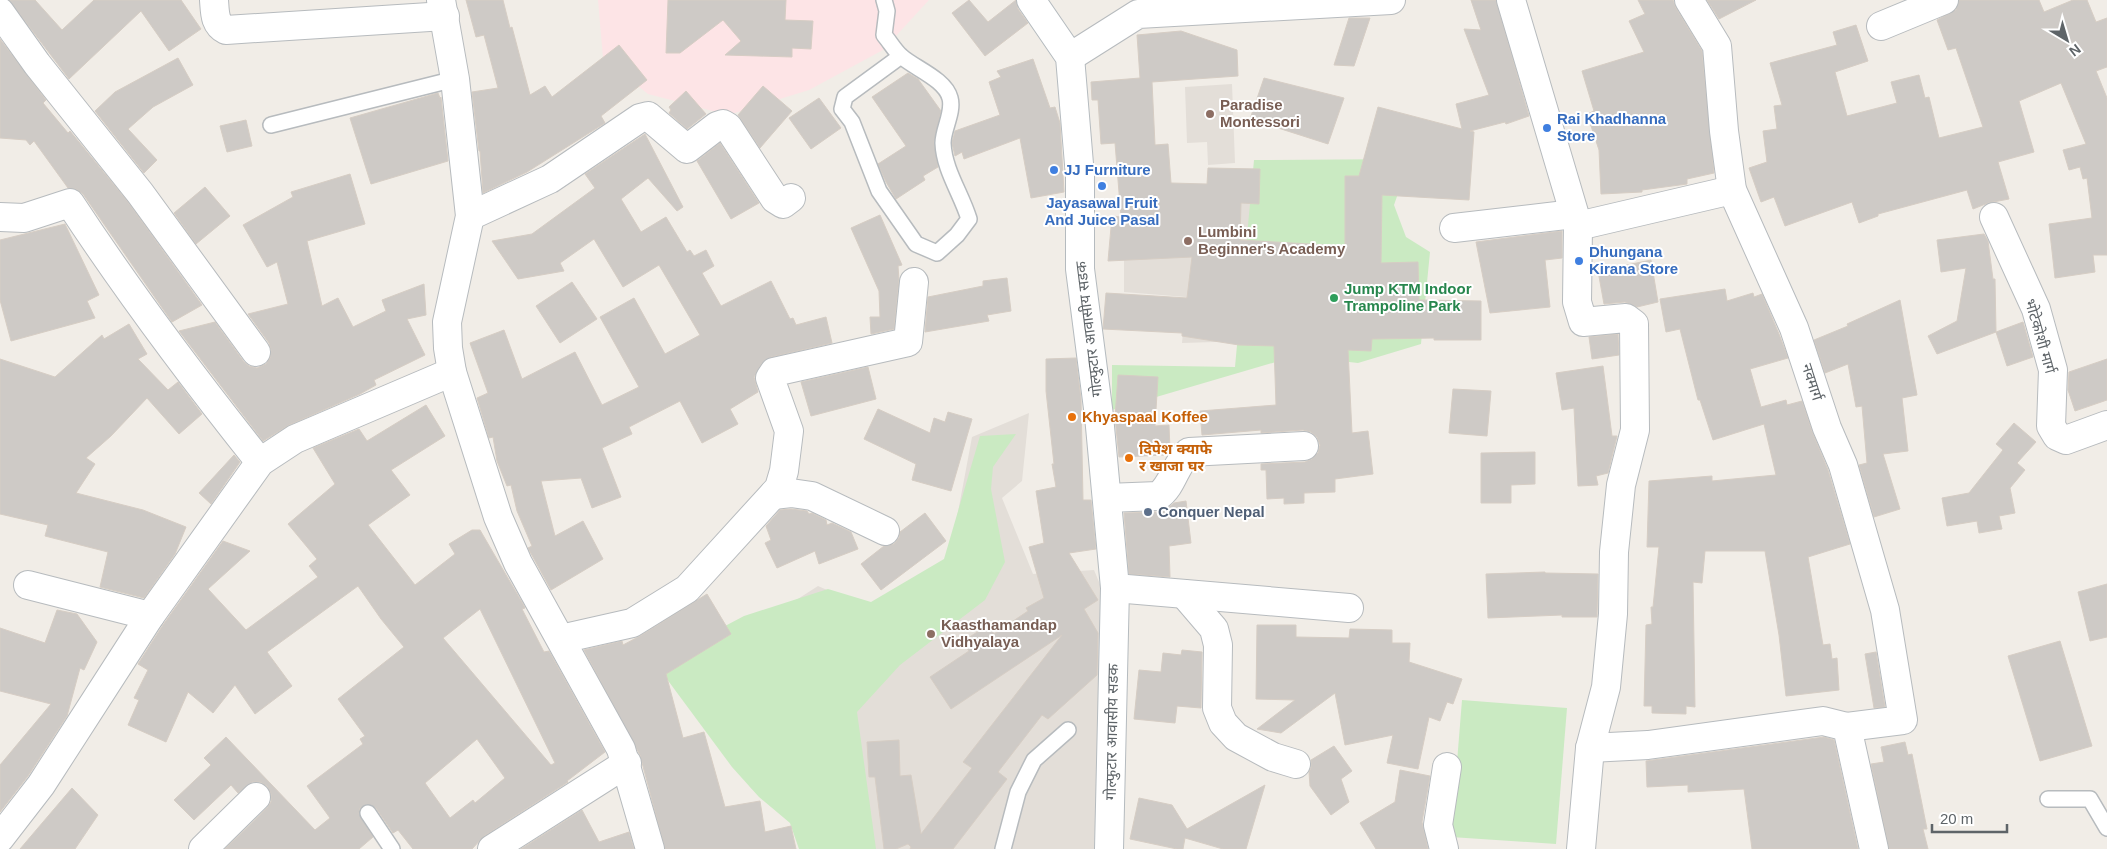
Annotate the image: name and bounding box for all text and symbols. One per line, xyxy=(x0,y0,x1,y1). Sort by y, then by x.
north arrow xyxy=(2042,15,2092,65)
text: N xyxy=(2066,41,2084,60)
place label: Paradise Montessori xyxy=(1220,96,1300,130)
marker: Paradise Montessori xyxy=(1204,108,1216,120)
place label: Rai Khadhanna Store xyxy=(1557,110,1667,144)
marker: Rai Khadhanna Store xyxy=(1541,122,1553,134)
place label: JJ Furniture xyxy=(1064,161,1151,178)
marker: JJ Furniture xyxy=(1048,164,1060,176)
marker: Jayasawal Fruit And Juice Pasal xyxy=(1096,180,1108,192)
place label: Jayasawal Fruit And Juice Pasal xyxy=(1044,194,1160,228)
place label: Lumbini Beginner's Academy xyxy=(1198,223,1346,257)
marker: Lumbini Beginner's Academy xyxy=(1182,235,1194,247)
place label: Dhungana Kirana Store xyxy=(1589,243,1678,277)
marker: Dhungana Kirana Store xyxy=(1573,255,1585,267)
street label: गोल्फुटार आवासीय सडक xyxy=(1072,260,1107,398)
place label: Jump KTM Indoor Trampoline Park xyxy=(1344,280,1472,314)
marker: Jump KTM Indoor Trampoline Park xyxy=(1328,292,1340,304)
street label: भोटेकोशी मार्ग xyxy=(2022,297,2060,376)
street label: नवमार्ग xyxy=(1799,361,1827,403)
place label: Khyaspaal Koffee xyxy=(1082,408,1208,425)
marker: Khyaspaal Koffee xyxy=(1066,411,1078,423)
place label: दिपेश क्याफे र खाजा घर xyxy=(1139,440,1212,474)
marker: दिपेश क्याफे र खाजा घर xyxy=(1123,452,1135,464)
place label: Conquer Nepal xyxy=(1158,503,1265,520)
marker: Conquer Nepal xyxy=(1142,506,1154,518)
place label: Kaasthamandap Vidhyalaya xyxy=(941,616,1057,650)
marker: Kaasthamandap Vidhyalaya xyxy=(925,628,937,640)
street label: गोल्फुटार आवासीय सडक xyxy=(1102,663,1123,800)
scale bar xyxy=(1932,802,2007,834)
text: 20 m xyxy=(1940,810,1973,827)

